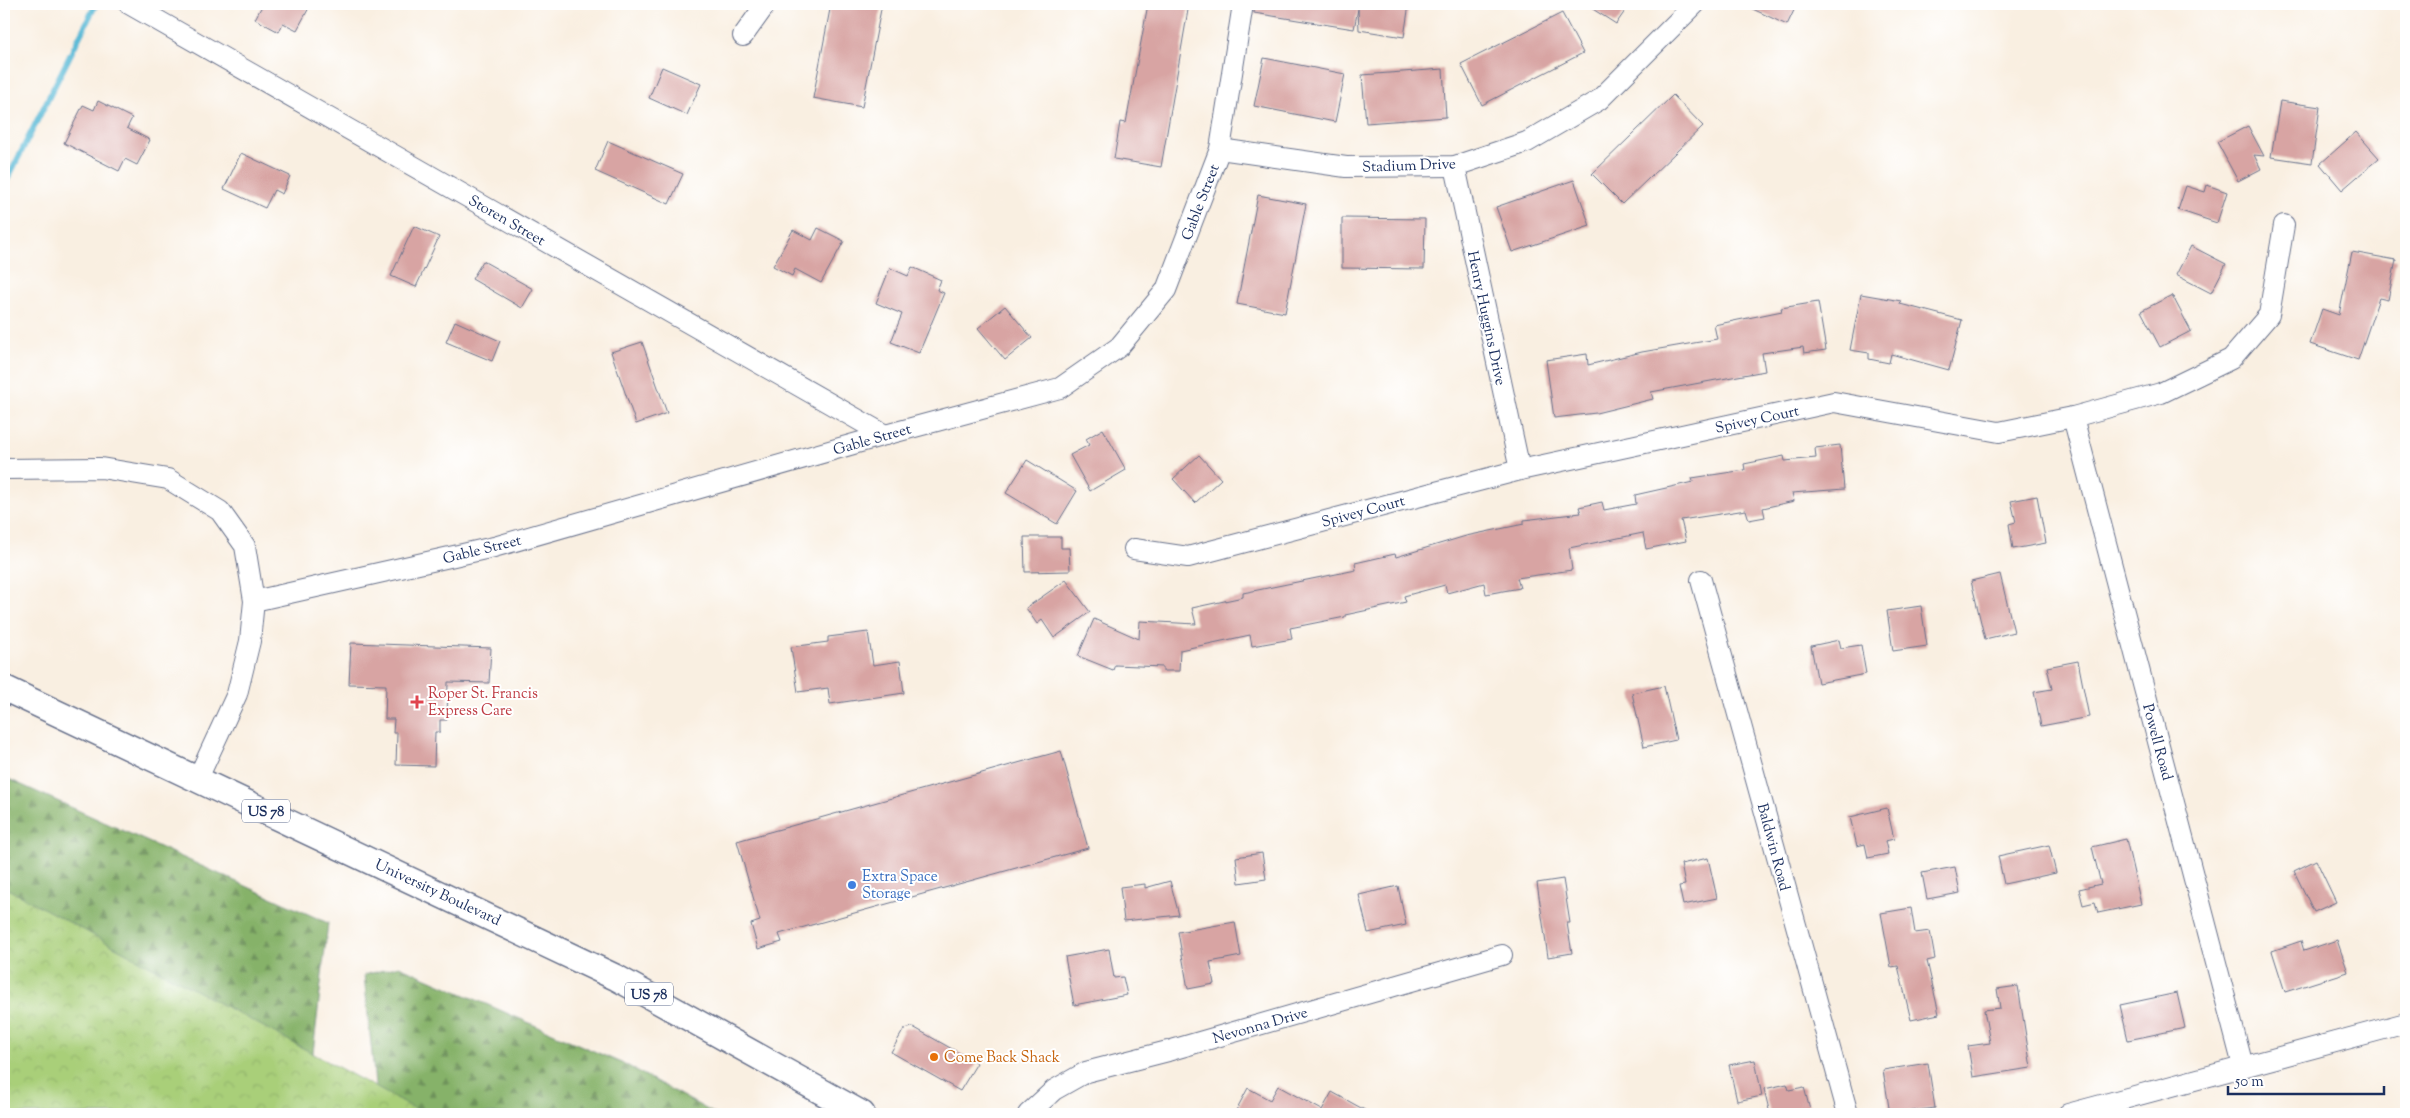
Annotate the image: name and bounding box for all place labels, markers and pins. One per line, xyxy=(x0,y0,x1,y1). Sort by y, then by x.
place label: Roper St. Francis Express Care xyxy=(428,684,538,722)
marker: Roper St. Francis Express Care xyxy=(410,695,424,709)
place label: Extra Space Storage xyxy=(862,867,938,905)
marker: Extra Space Storage xyxy=(846,879,858,891)
place label: Come Back Shack xyxy=(944,1048,1060,1069)
marker: Come Back Shack xyxy=(928,1051,940,1063)

